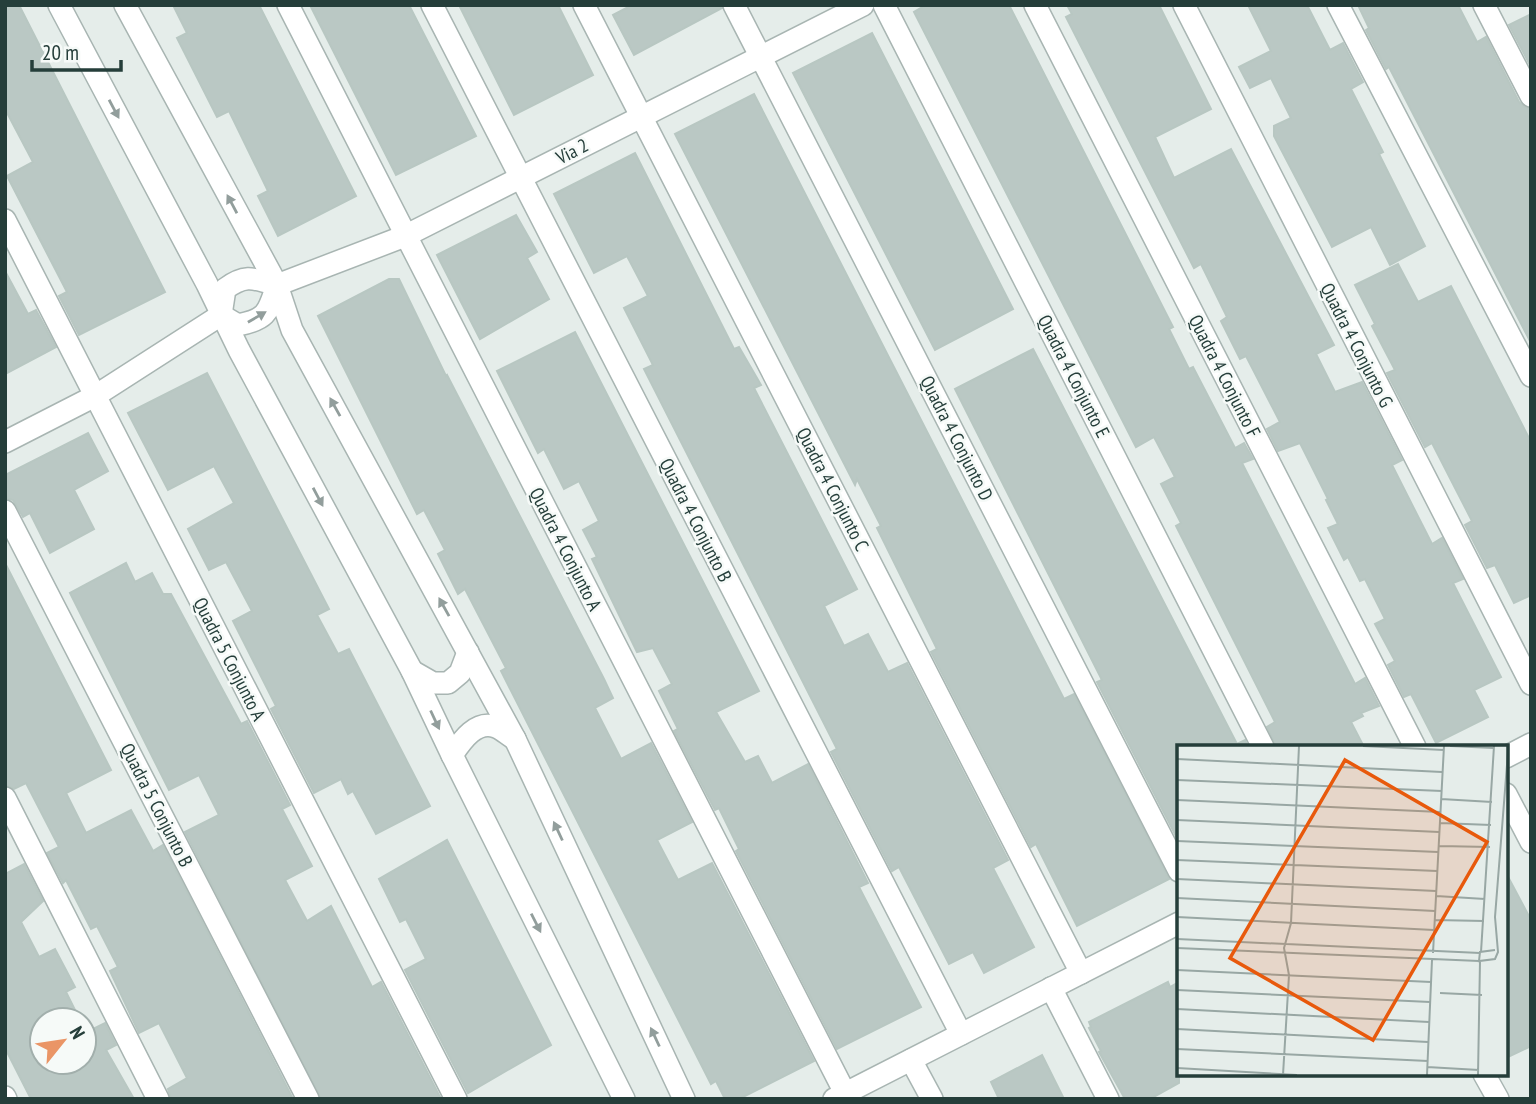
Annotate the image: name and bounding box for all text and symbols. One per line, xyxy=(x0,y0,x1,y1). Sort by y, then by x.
scale bar xyxy=(32,28,121,72)
text: 20 m xyxy=(42,39,79,66)
one-way arrow xyxy=(108,99,120,119)
street label: Via 2 xyxy=(551,133,592,170)
one-way arrow xyxy=(226,194,238,214)
street label: Quadra 4 Conjunto G xyxy=(1315,279,1399,411)
one-way arrow xyxy=(247,311,267,324)
street label: Quadra 4 Conjunto E xyxy=(1033,311,1115,441)
street label: Quadra 4 Conjunto F xyxy=(1184,311,1266,441)
street label: Quadra 4 Conjunto D xyxy=(915,372,999,504)
one-way arrow xyxy=(329,397,340,417)
street label: Quadra 4 Conjunto C xyxy=(792,423,875,555)
street label: Quadra 4 Conjunto B xyxy=(655,454,737,586)
street label: Quadra 4 Conjunto A xyxy=(525,483,607,615)
one-way arrow xyxy=(312,487,324,506)
street label: Quadra 5 Conjunto A xyxy=(189,593,271,725)
one-way arrow xyxy=(438,597,449,617)
one-way arrow xyxy=(429,710,441,730)
street label: Quadra 5 Conjunto B xyxy=(116,739,198,871)
inset map xyxy=(1177,745,1508,1076)
one-way arrow xyxy=(552,821,564,841)
one-way arrow xyxy=(530,914,542,934)
north arrow xyxy=(28,1006,98,1076)
text: N xyxy=(65,1022,91,1043)
one-way arrow xyxy=(649,1027,661,1047)

